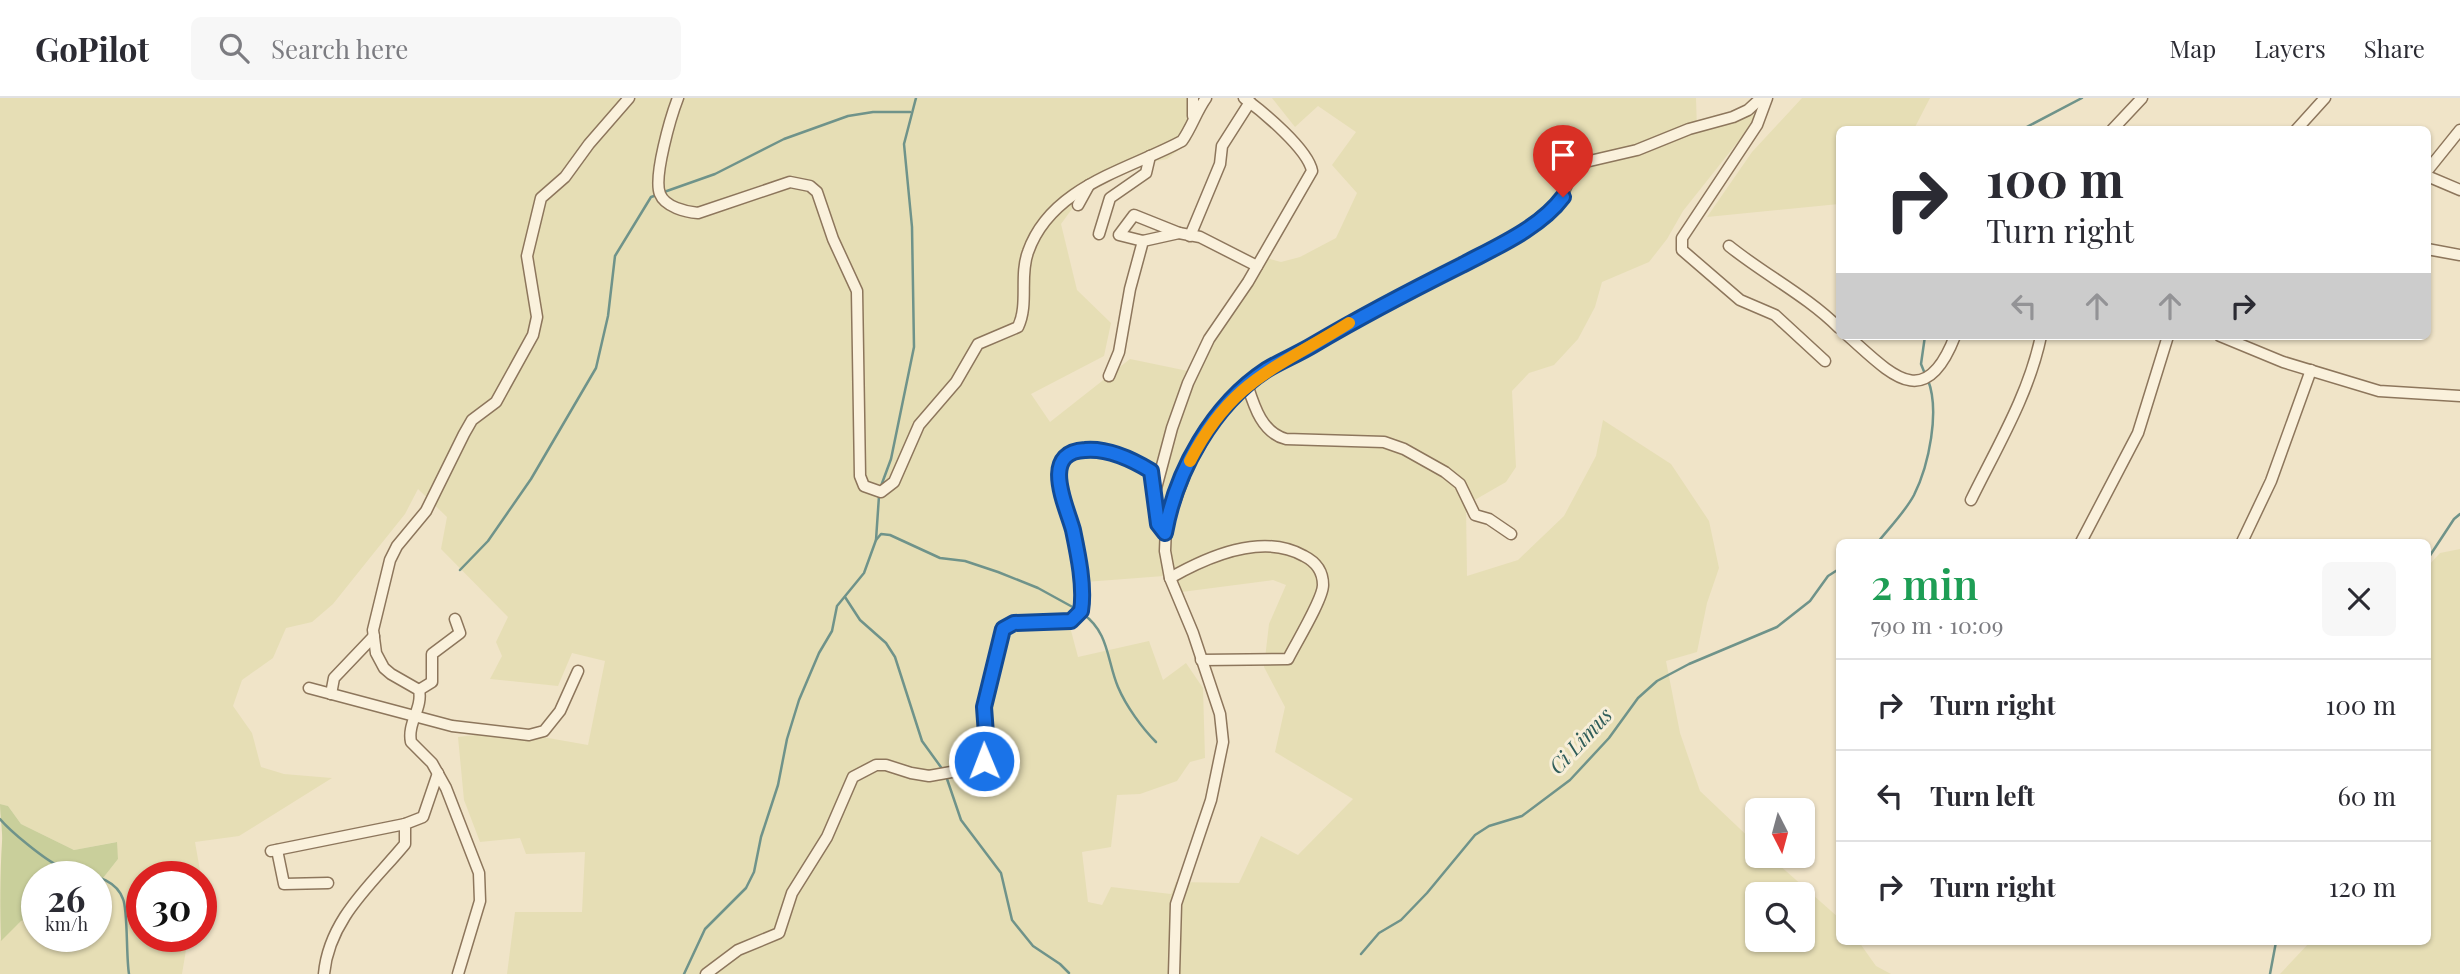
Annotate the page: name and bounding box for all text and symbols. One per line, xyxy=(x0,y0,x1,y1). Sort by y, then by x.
search box xyxy=(191,17,681,80)
text: GoPilot xyxy=(35,26,149,70)
icon: search xyxy=(215,29,253,67)
text: Search here xyxy=(271,31,408,66)
text: Map xyxy=(2170,32,2216,64)
text: Layers xyxy=(2254,32,2326,64)
text: Share xyxy=(2364,32,2425,64)
pin xyxy=(1533,125,1593,197)
icon: arrive xyxy=(1544,136,1582,174)
text: 100 m xyxy=(1986,145,2124,210)
icon: right xyxy=(1871,154,1962,245)
text: Turn right xyxy=(1986,208,2134,251)
icon: left xyxy=(2005,287,2043,325)
icon: ahead xyxy=(2078,287,2116,325)
icon: ahead xyxy=(2151,287,2189,325)
icon: right xyxy=(2224,287,2262,325)
text: 2 min xyxy=(1871,555,1978,611)
button: close xyxy=(2322,562,2396,636)
text: 790 m · 10:09 xyxy=(1871,609,2003,640)
icon: right xyxy=(1871,686,1909,724)
text: Turn right xyxy=(1930,687,2056,722)
text: 100 m xyxy=(2326,687,2396,722)
water label: Ci Limus xyxy=(1542,700,1617,779)
position arrow xyxy=(947,724,1021,798)
icon: left xyxy=(1871,777,1909,815)
text: Turn left xyxy=(1930,778,2035,813)
text: 60 m xyxy=(2337,778,2396,813)
north arrow xyxy=(1745,798,1815,868)
map controls xyxy=(1745,798,1815,952)
speed limit sign: 30 xyxy=(126,861,217,952)
icon: right xyxy=(1871,868,1909,906)
text: Turn right xyxy=(1930,869,2056,904)
text: 120 m xyxy=(2329,869,2396,904)
text: 26 xyxy=(48,874,85,921)
button: search xyxy=(1745,882,1815,952)
text: km/h xyxy=(45,912,88,936)

